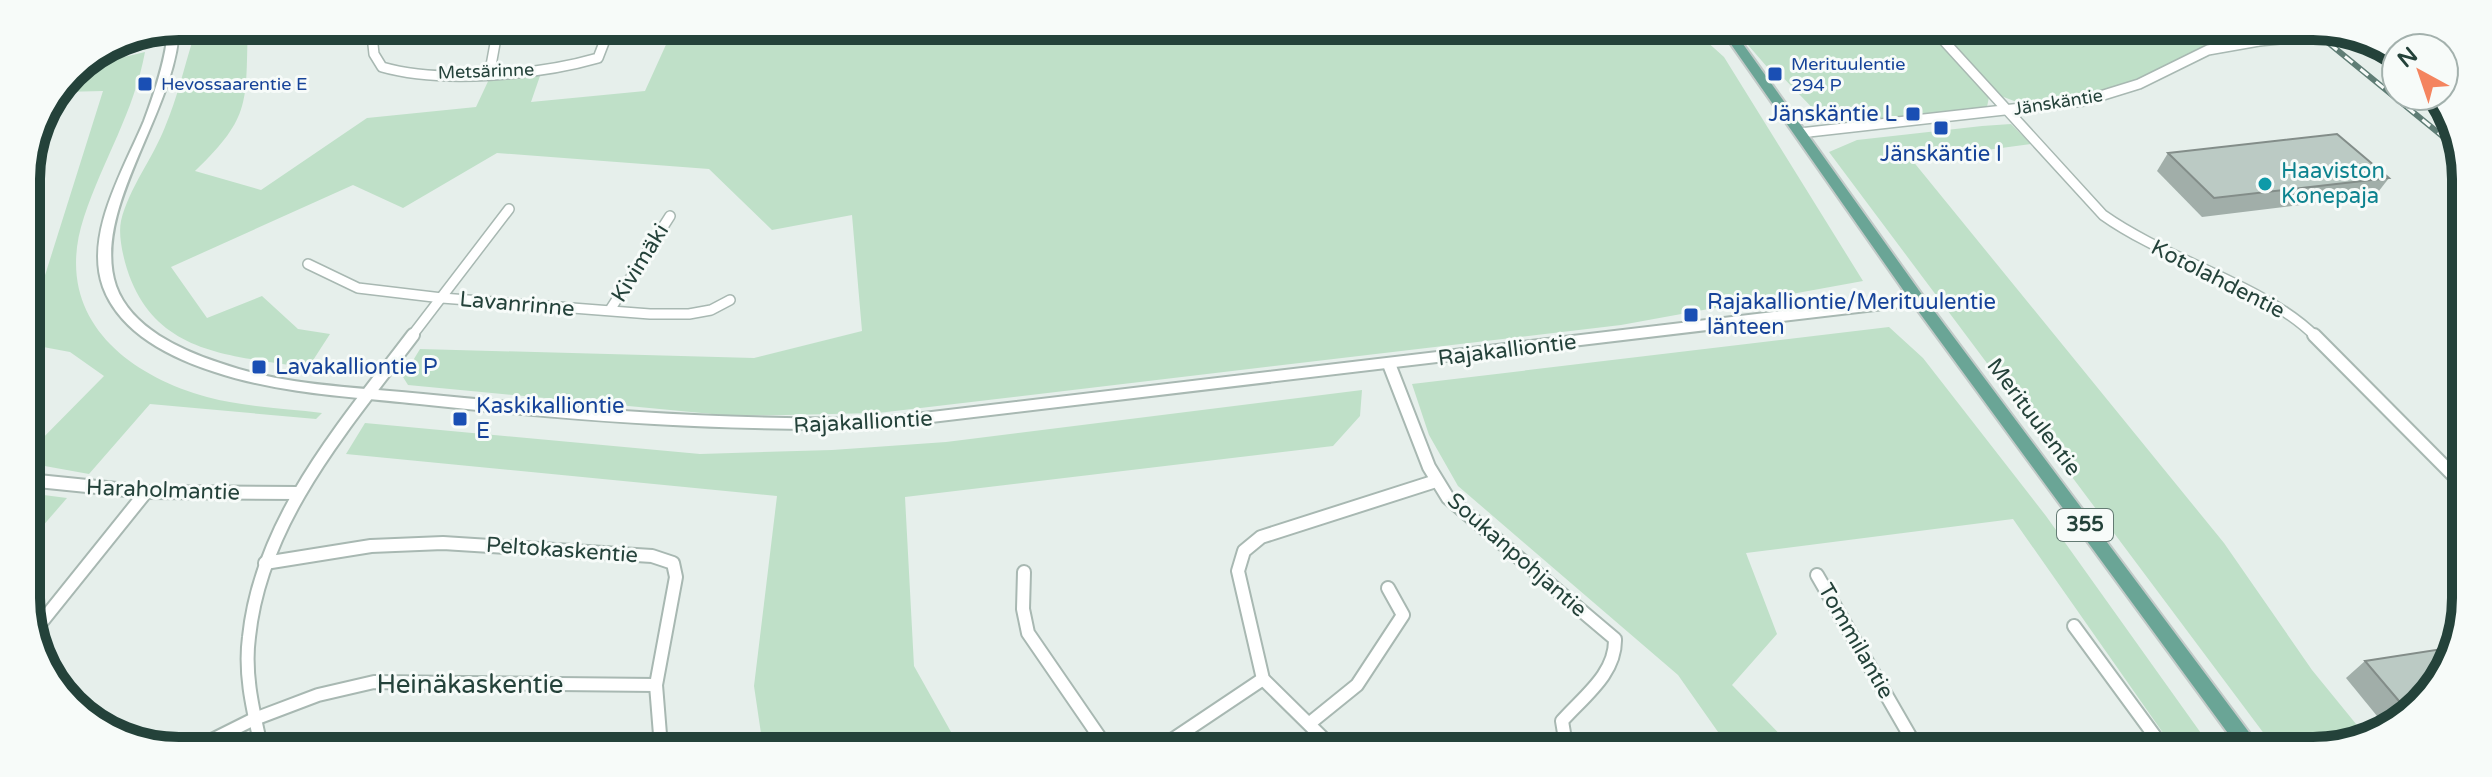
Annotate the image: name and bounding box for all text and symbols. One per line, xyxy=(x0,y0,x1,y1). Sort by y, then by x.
north arrow xyxy=(2380,32,2460,112)
text: N xyxy=(2393,42,2423,73)
place label: Merituulentie 294 P xyxy=(1791,53,1905,96)
street label: Metsärinne xyxy=(437,58,535,84)
marker: Merituulentie 294 P xyxy=(1766,65,1784,83)
place label: Hevossaarentie E xyxy=(161,73,308,95)
marker: Hevossaarentie E xyxy=(136,75,154,93)
street label: Jänskäntie xyxy=(2012,84,2104,120)
place label: Jänskäntie L xyxy=(1768,101,1897,127)
marker: Jänskäntie L xyxy=(1904,105,1922,123)
marker: Jänskäntie I xyxy=(1932,119,1950,137)
place label: Jänskäntie I xyxy=(1880,141,2002,167)
place label: Haaviston Konepaja xyxy=(2281,158,2385,209)
marker: Haaviston Konepaja xyxy=(2256,175,2274,193)
street label: Kivimäki xyxy=(606,219,674,307)
street label: Kotolahdentie xyxy=(2147,234,2289,324)
street label: Lavanrinne xyxy=(458,286,576,322)
place label: Rajakalliontie/Merituulentie länteen xyxy=(1707,289,1996,340)
marker: Rajakalliontie/Merituulentie länteen xyxy=(1682,306,1700,324)
street label: Rajakalliontie xyxy=(1436,329,1578,371)
street label: Merituulentie xyxy=(1982,353,2086,481)
place label: Lavakalliontie P xyxy=(275,354,438,380)
marker: Lavakalliontie P xyxy=(250,358,268,376)
place label: Kaskikalliontie E xyxy=(476,393,625,444)
street label: Rajakalliontie xyxy=(793,405,933,439)
marker: Kaskikalliontie E xyxy=(451,410,469,428)
street label: Haraholmantie xyxy=(86,474,240,506)
street label: Soukanpohjantie xyxy=(1442,487,1592,623)
road number: 355 xyxy=(2057,509,2113,541)
street label: Peltokaskentie xyxy=(485,532,639,568)
street label: Tommilantie xyxy=(1813,579,1899,703)
street label: Heinäkaskentie xyxy=(376,669,564,700)

